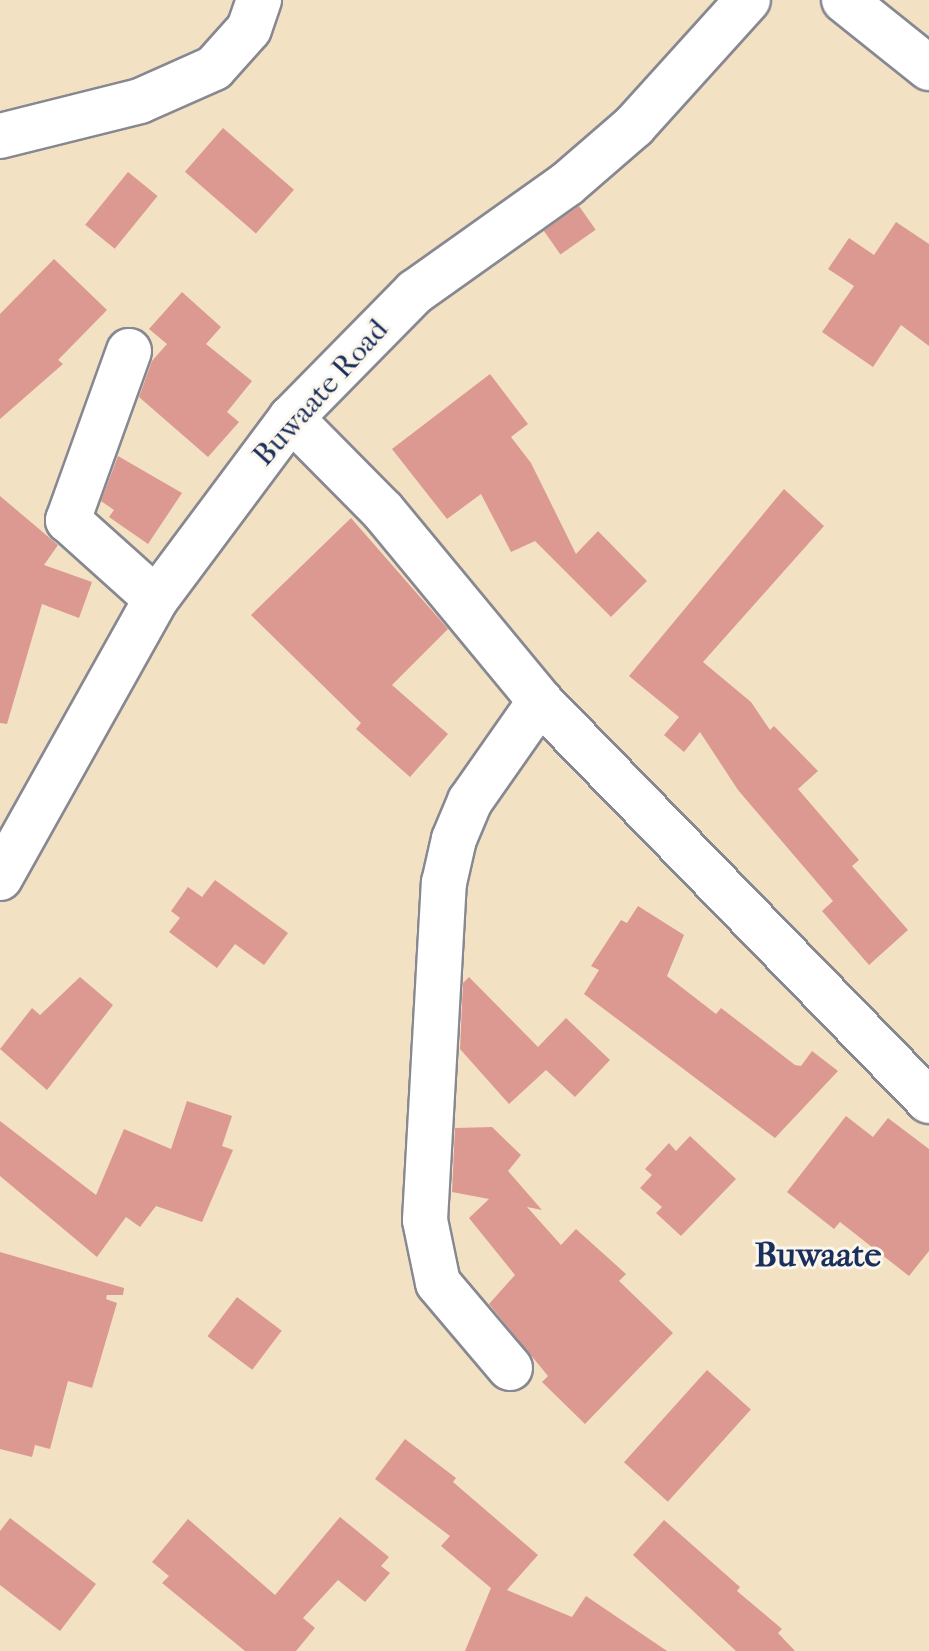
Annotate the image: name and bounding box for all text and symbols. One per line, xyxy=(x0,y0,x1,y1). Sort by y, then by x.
street label: Buwaate Road xyxy=(246,312,396,474)
district label: Buwaate xyxy=(755,1236,881,1276)

